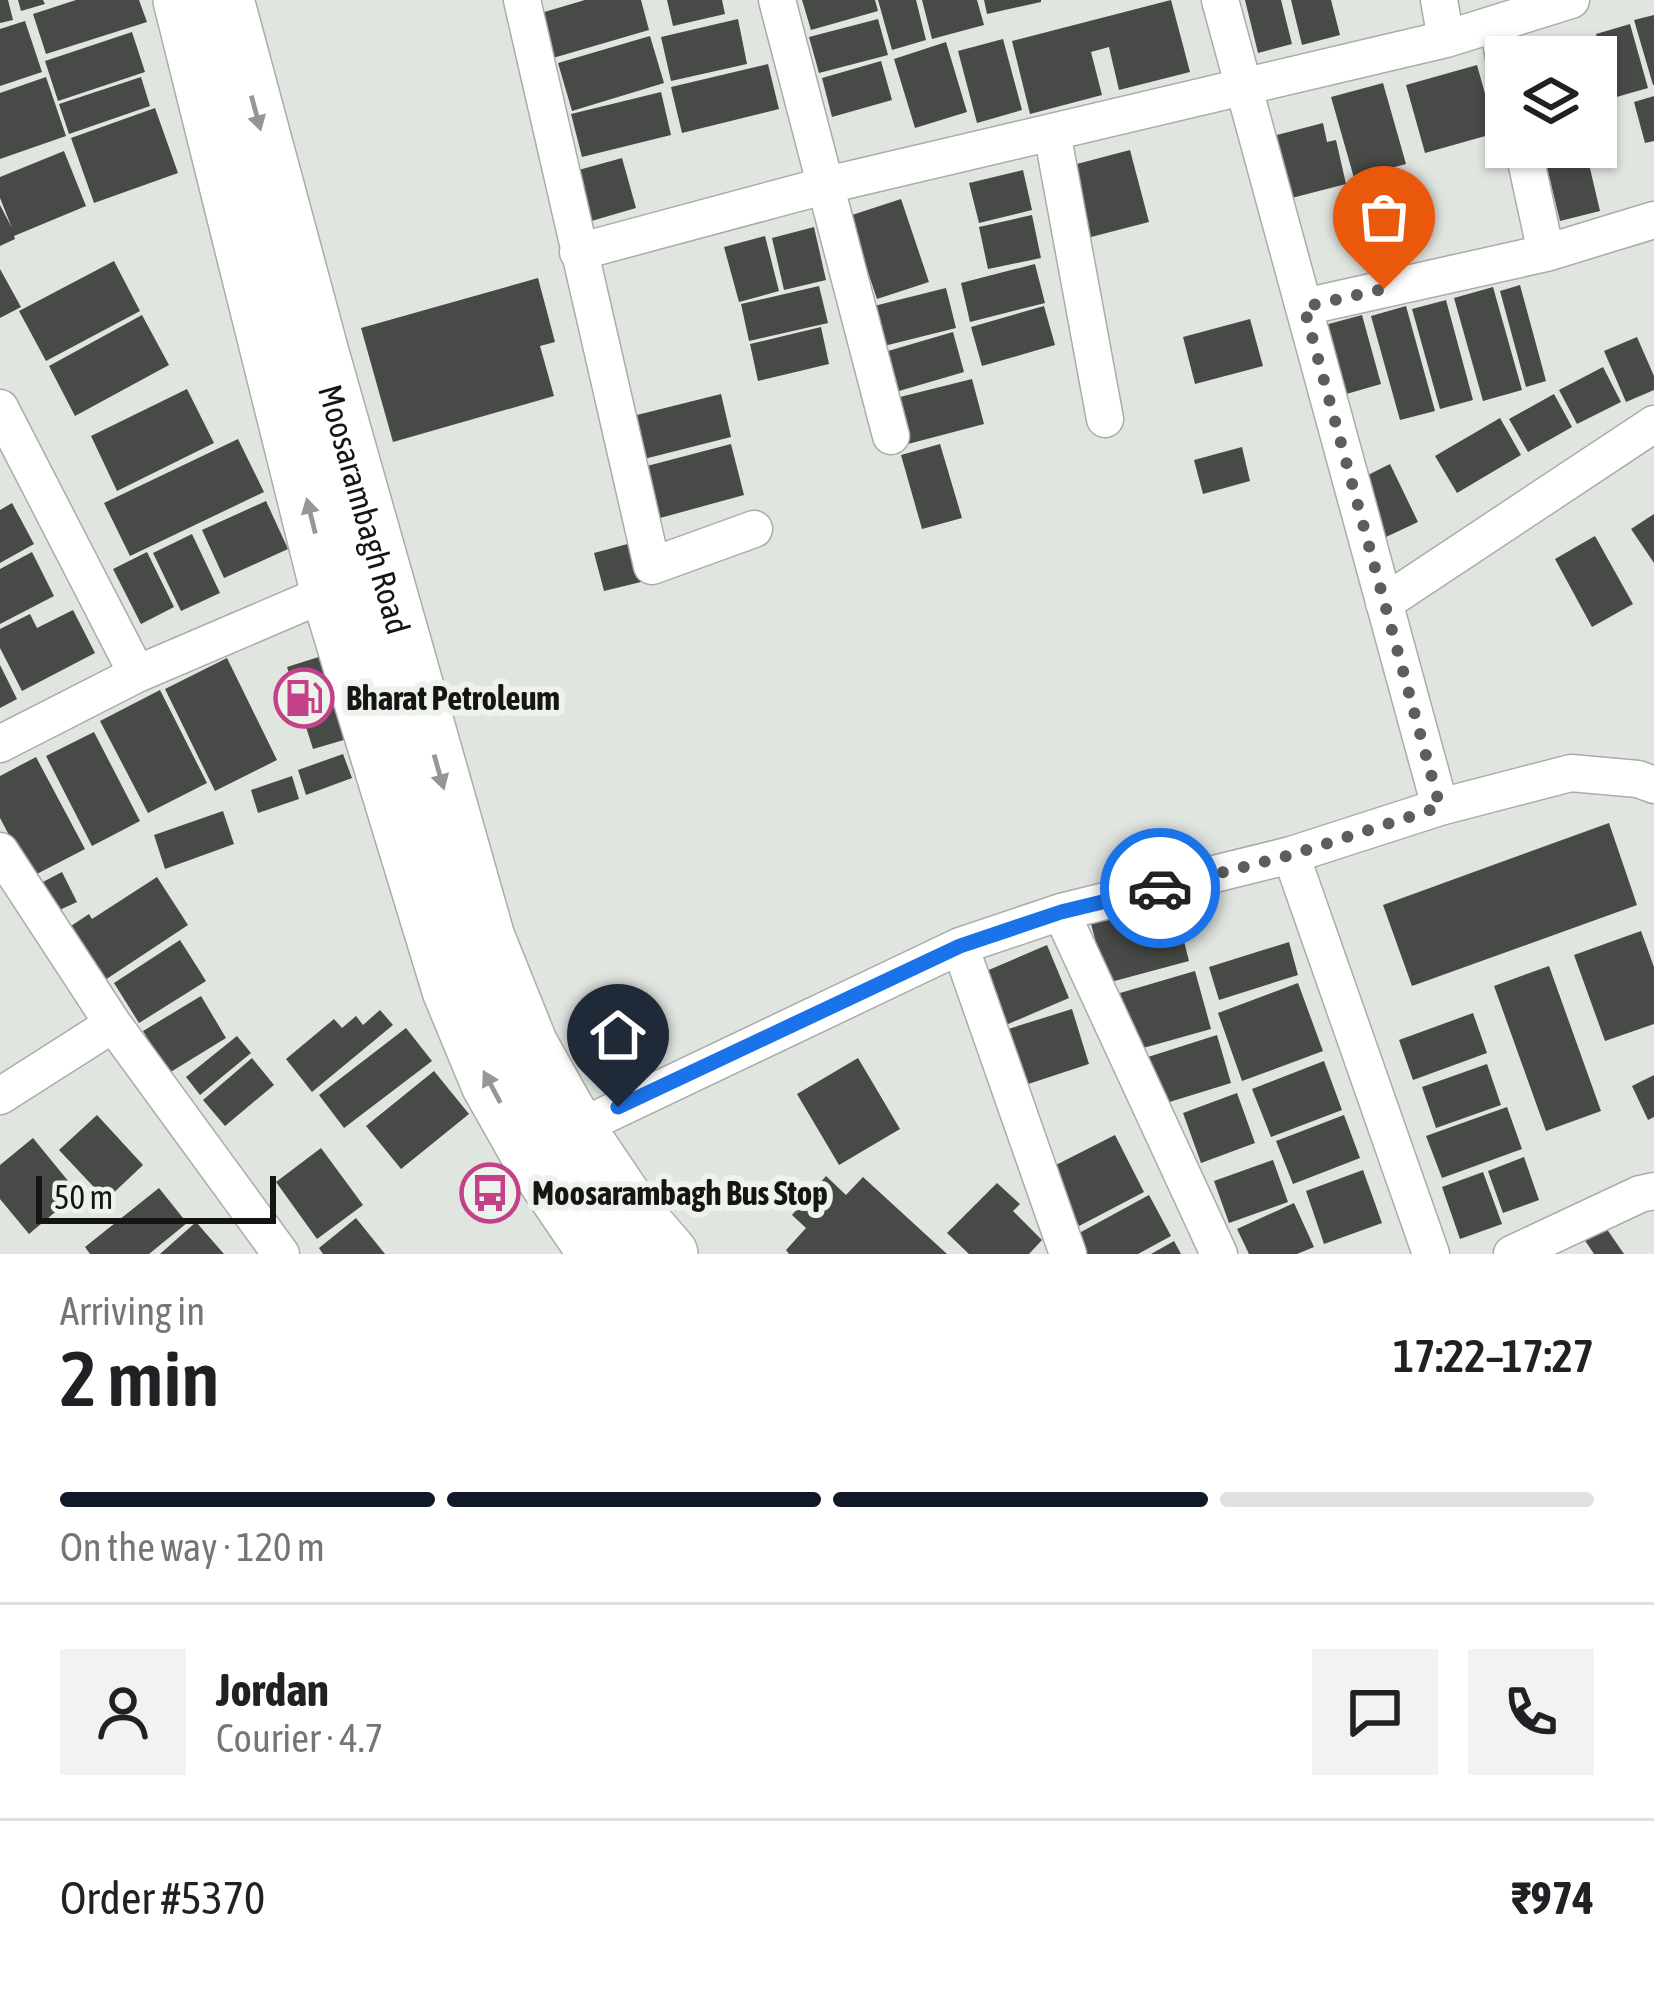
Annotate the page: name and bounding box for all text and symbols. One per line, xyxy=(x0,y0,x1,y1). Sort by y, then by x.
map controls xyxy=(1485,36,1617,168)
button: layers xyxy=(1485,36,1617,168)
one-way arrow xyxy=(247,95,266,132)
pin xyxy=(1333,166,1435,289)
icon: bag xyxy=(1351,184,1417,250)
street label: Moosarambagh Road xyxy=(311,380,418,638)
one-way arrow xyxy=(301,497,320,534)
fuel station icon: Bharat Petroleum xyxy=(273,667,335,729)
place label: Bharat Petroleum xyxy=(346,679,560,717)
one-way arrow xyxy=(431,754,449,791)
courier xyxy=(1100,828,1220,948)
icon: car xyxy=(1127,855,1193,921)
pin xyxy=(567,984,669,1107)
icon: home xyxy=(585,1002,651,1068)
one-way arrow xyxy=(482,1070,503,1104)
bus stop icon: Moosarambagh Bus Stop xyxy=(459,1162,521,1224)
scale bar xyxy=(36,1170,276,1223)
place label: Moosarambagh Bus Stop xyxy=(532,1174,828,1212)
text: 50 m xyxy=(54,1178,113,1216)
text: Arriving in xyxy=(60,1289,205,1333)
text: 17:22–17:27 xyxy=(1393,1330,1594,1382)
text: 2 min xyxy=(60,1333,219,1423)
text: On the way · 120 m xyxy=(60,1525,325,1569)
button: person xyxy=(60,1649,186,1775)
button: chat xyxy=(1312,1649,1438,1775)
button: phone xyxy=(1468,1649,1594,1775)
text: Jordan xyxy=(216,1664,329,1716)
text: Courier · 4.7 xyxy=(216,1716,383,1760)
text: Order #5370 xyxy=(60,1872,265,1924)
text: ₹974 xyxy=(1511,1872,1594,1924)

